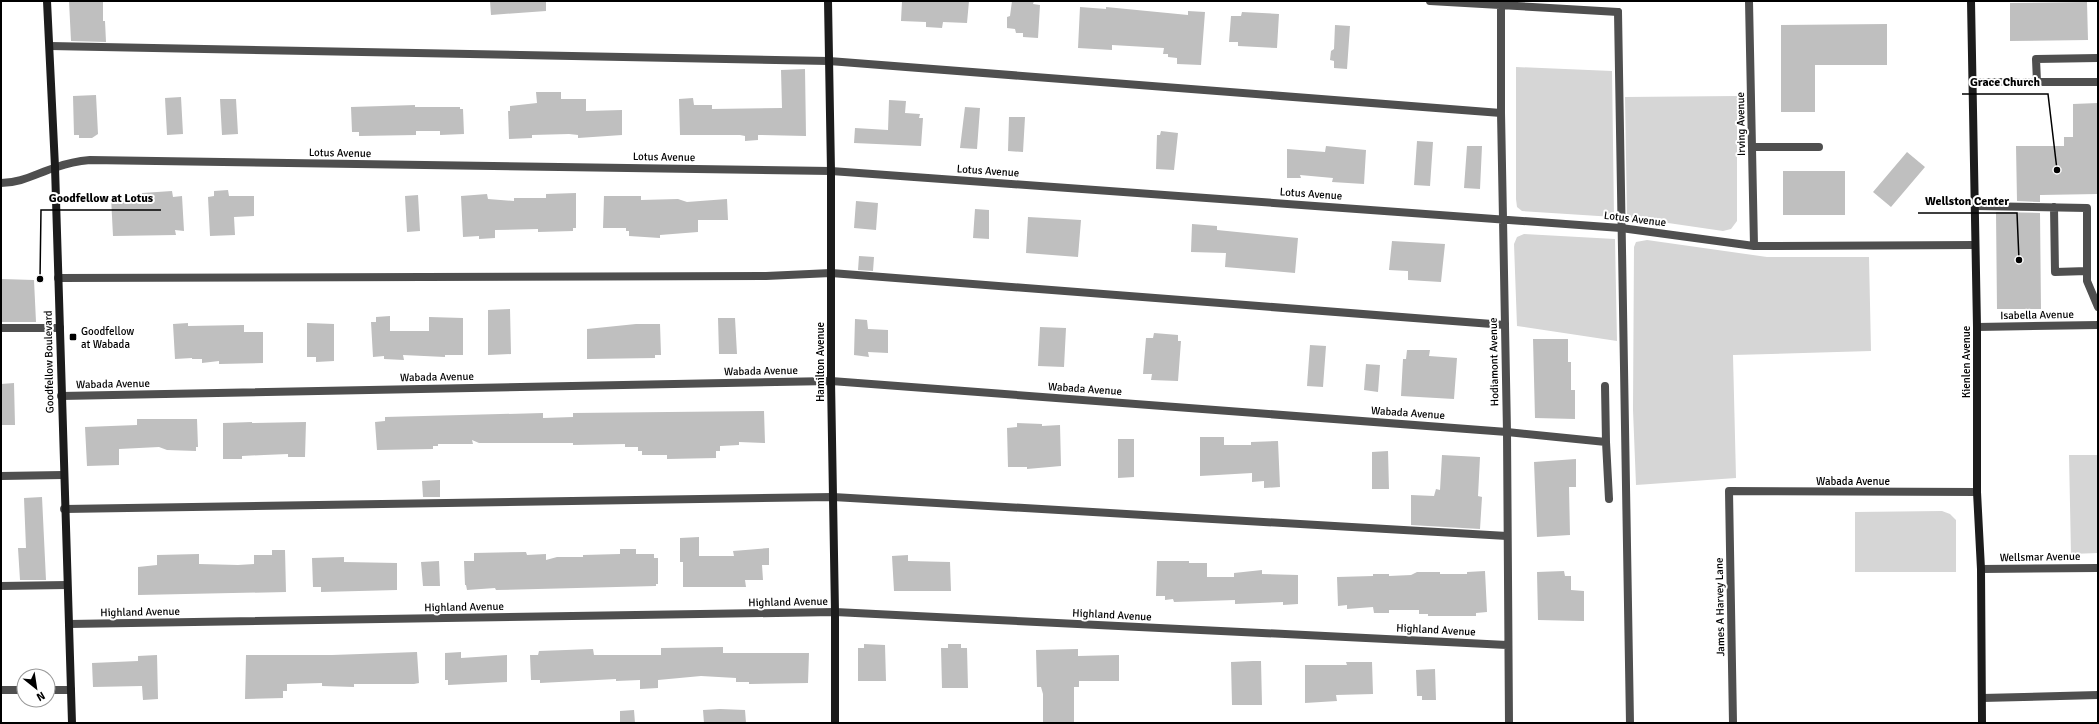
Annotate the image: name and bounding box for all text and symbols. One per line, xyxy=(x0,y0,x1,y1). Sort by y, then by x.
callout: Grace Church xyxy=(1962,70,2048,94)
text: Grace Church xyxy=(1970,75,2040,90)
street label: Irving Avenue xyxy=(1734,92,1748,156)
street label: Lotus Avenue xyxy=(309,146,371,160)
street label: Lotus Avenue xyxy=(633,150,695,164)
street label: Lotus Avenue xyxy=(956,162,1020,180)
street label: Lotus Avenue xyxy=(1279,185,1343,203)
callout: Goodfellow at Lotus xyxy=(41,186,161,210)
callout: Wellston Center xyxy=(1918,189,2017,213)
text: Goodfellow at Lotus xyxy=(49,191,154,206)
text: Wellston Center xyxy=(1925,194,2009,209)
street label: Lotus Avenue xyxy=(1603,209,1667,229)
street label: Isabella Avenue xyxy=(2000,308,2074,322)
street label: Goodfellow Boulevard xyxy=(42,310,56,414)
street label: Hodiamont Avenue xyxy=(1487,318,1501,406)
street label: Hamilton Avenue xyxy=(814,322,827,402)
place label: Goodfellow at Wabada xyxy=(81,325,134,351)
street label: Kienlen Avenue xyxy=(1960,326,1973,398)
marker: Goodfellow at Wabada xyxy=(68,332,78,342)
street label: Wabada Avenue xyxy=(724,364,798,378)
street label: Wabada Avenue xyxy=(400,370,474,384)
street label: Wabada Avenue xyxy=(76,377,150,391)
street label: Wabada Avenue xyxy=(1048,380,1122,398)
street label: Wabada Avenue xyxy=(1371,404,1445,422)
street label: Wabada Avenue xyxy=(1816,475,1890,488)
street label: Wellsmar Avenue xyxy=(1999,550,2081,564)
street label: James A Harvey Lane xyxy=(1713,558,1727,656)
street label: Highland Avenue xyxy=(748,595,828,609)
street label: Highland Avenue xyxy=(424,600,504,614)
street label: Highland Avenue xyxy=(100,605,180,619)
street label: Highland Avenue xyxy=(1072,606,1152,624)
street label: Highland Avenue xyxy=(1396,621,1476,639)
north arrow xyxy=(16,668,56,708)
text: N xyxy=(34,689,47,704)

